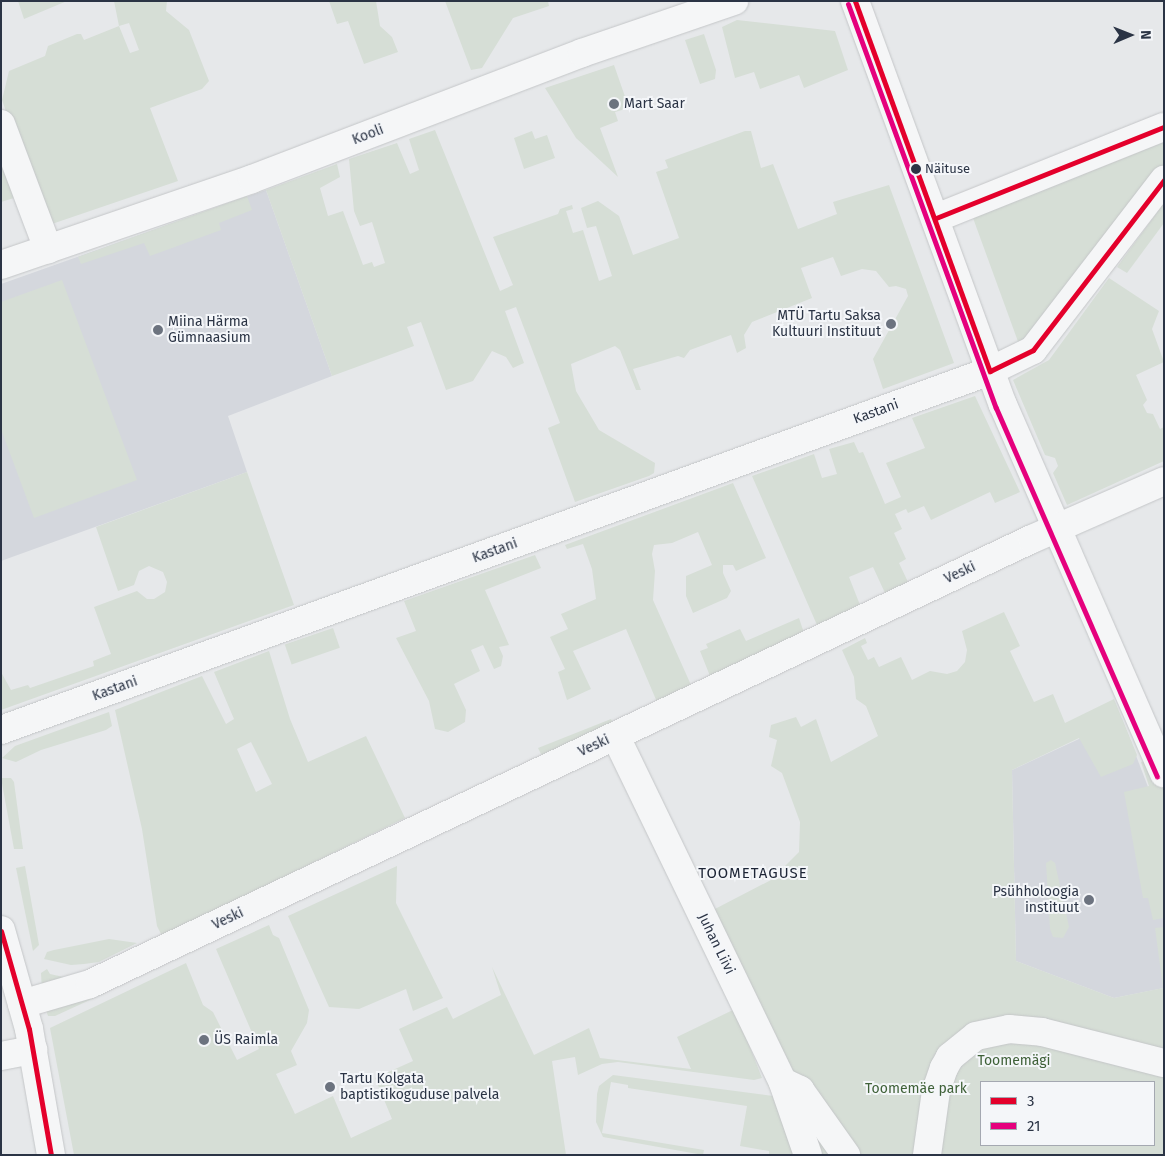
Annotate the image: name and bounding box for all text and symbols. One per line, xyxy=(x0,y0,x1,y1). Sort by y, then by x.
north arrow xyxy=(1105,10,1155,60)
text: N xyxy=(1137,30,1154,40)
place label: Mart Saar xyxy=(624,96,685,112)
marker: Mart Saar xyxy=(608,98,620,110)
street label: Kooli xyxy=(350,121,386,149)
place label: Näituse xyxy=(925,161,970,177)
marker: Näituse xyxy=(911,164,921,174)
place label: MTÜ Tartu Saksa Kultuuri Instituut xyxy=(772,308,881,341)
place label: Miina Härma Gümnaasium xyxy=(168,314,251,347)
marker: MTÜ Tartu Saksa Kultuuri Instituut xyxy=(885,318,897,330)
marker: Miina Härma Gümnaasium xyxy=(152,324,164,336)
street label: Kastani xyxy=(851,396,901,428)
street label: Kastani xyxy=(470,535,520,567)
street label: Veski xyxy=(942,558,978,588)
street label: Kastani xyxy=(90,673,140,705)
street label: Veski xyxy=(576,731,612,761)
district label: TOOMETAGUSE xyxy=(697,865,809,883)
place label: Psühholoogia instituut xyxy=(993,884,1079,916)
marker: Psühholoogia instituut xyxy=(1083,894,1095,906)
street label: Veski xyxy=(210,904,246,934)
street label: Juhan Liivi xyxy=(694,911,738,977)
place label: ÜS Raimla xyxy=(214,1032,278,1048)
marker: ÜS Raimla xyxy=(198,1034,210,1046)
park label: Toomemägi xyxy=(977,1053,1051,1069)
place label: Tartu Kolgata baptistikoguduse palvela xyxy=(340,1071,499,1104)
marker: Tartu Kolgata baptistikoguduse palvela xyxy=(324,1081,336,1093)
park label: Toomemäe park xyxy=(865,1081,967,1097)
legend xyxy=(980,1081,1155,1146)
text: 3 xyxy=(1027,1092,1035,1110)
text: 21 xyxy=(1027,1117,1041,1135)

